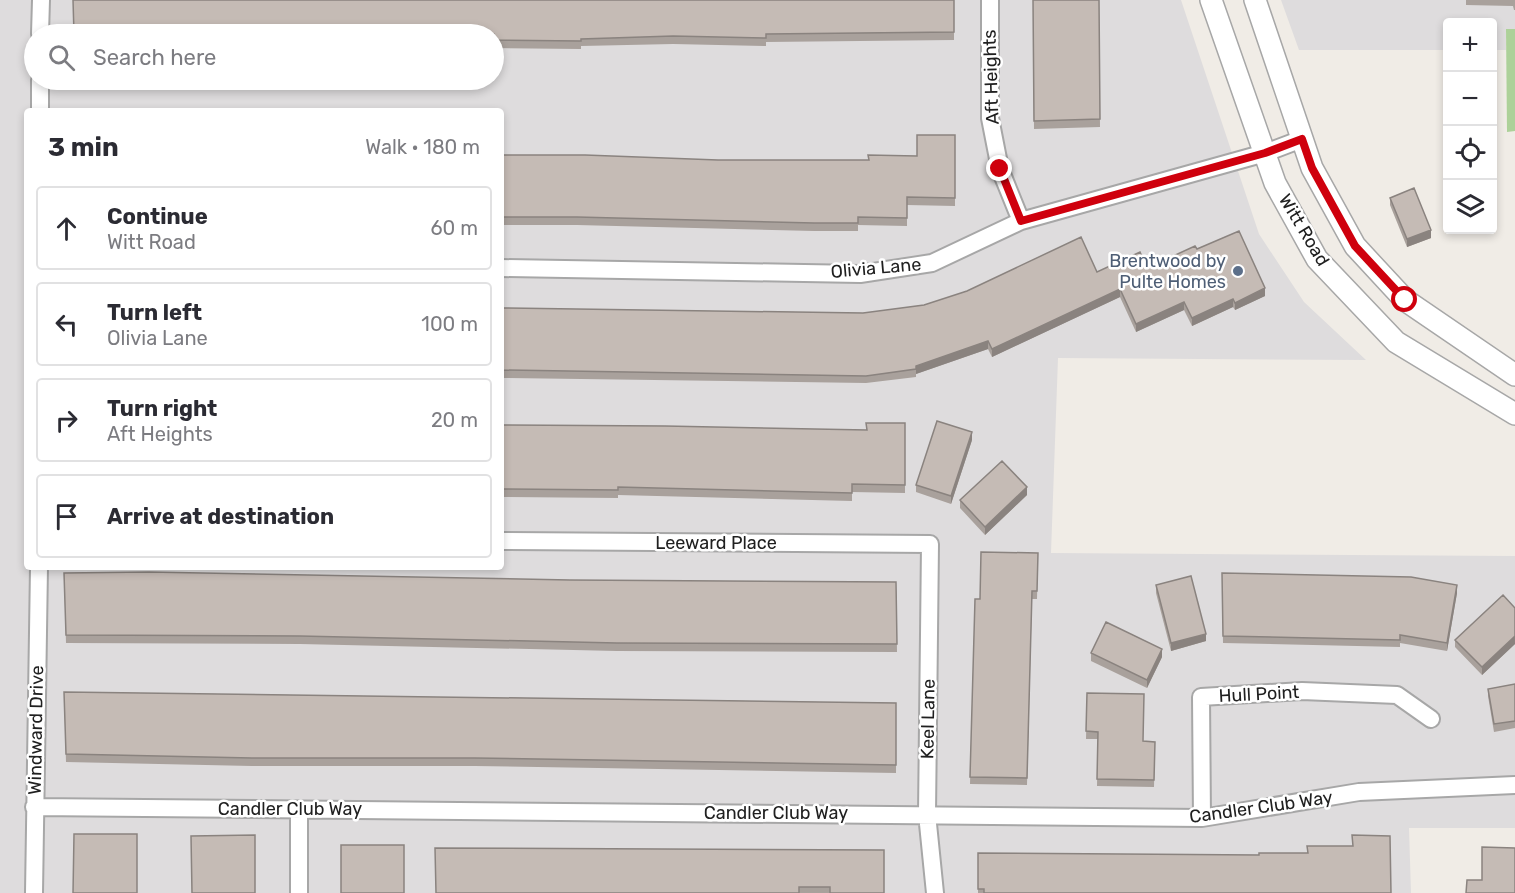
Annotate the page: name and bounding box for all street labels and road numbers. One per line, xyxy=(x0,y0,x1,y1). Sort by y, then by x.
street label: Aft Heights xyxy=(978,29,1004,125)
street label: Witt Road xyxy=(1274,190,1334,270)
street label: Olivia Lane xyxy=(830,253,922,283)
street label: Leeward Place xyxy=(655,532,777,554)
street label: Windward Drive xyxy=(24,665,48,795)
street label: Keel Lane xyxy=(916,679,940,759)
street label: Hull Point xyxy=(1218,681,1300,707)
street label: Candler Club Way xyxy=(1188,786,1334,828)
street label: Candler Club Way xyxy=(218,798,362,820)
street label: Candler Club Way xyxy=(704,802,848,824)

